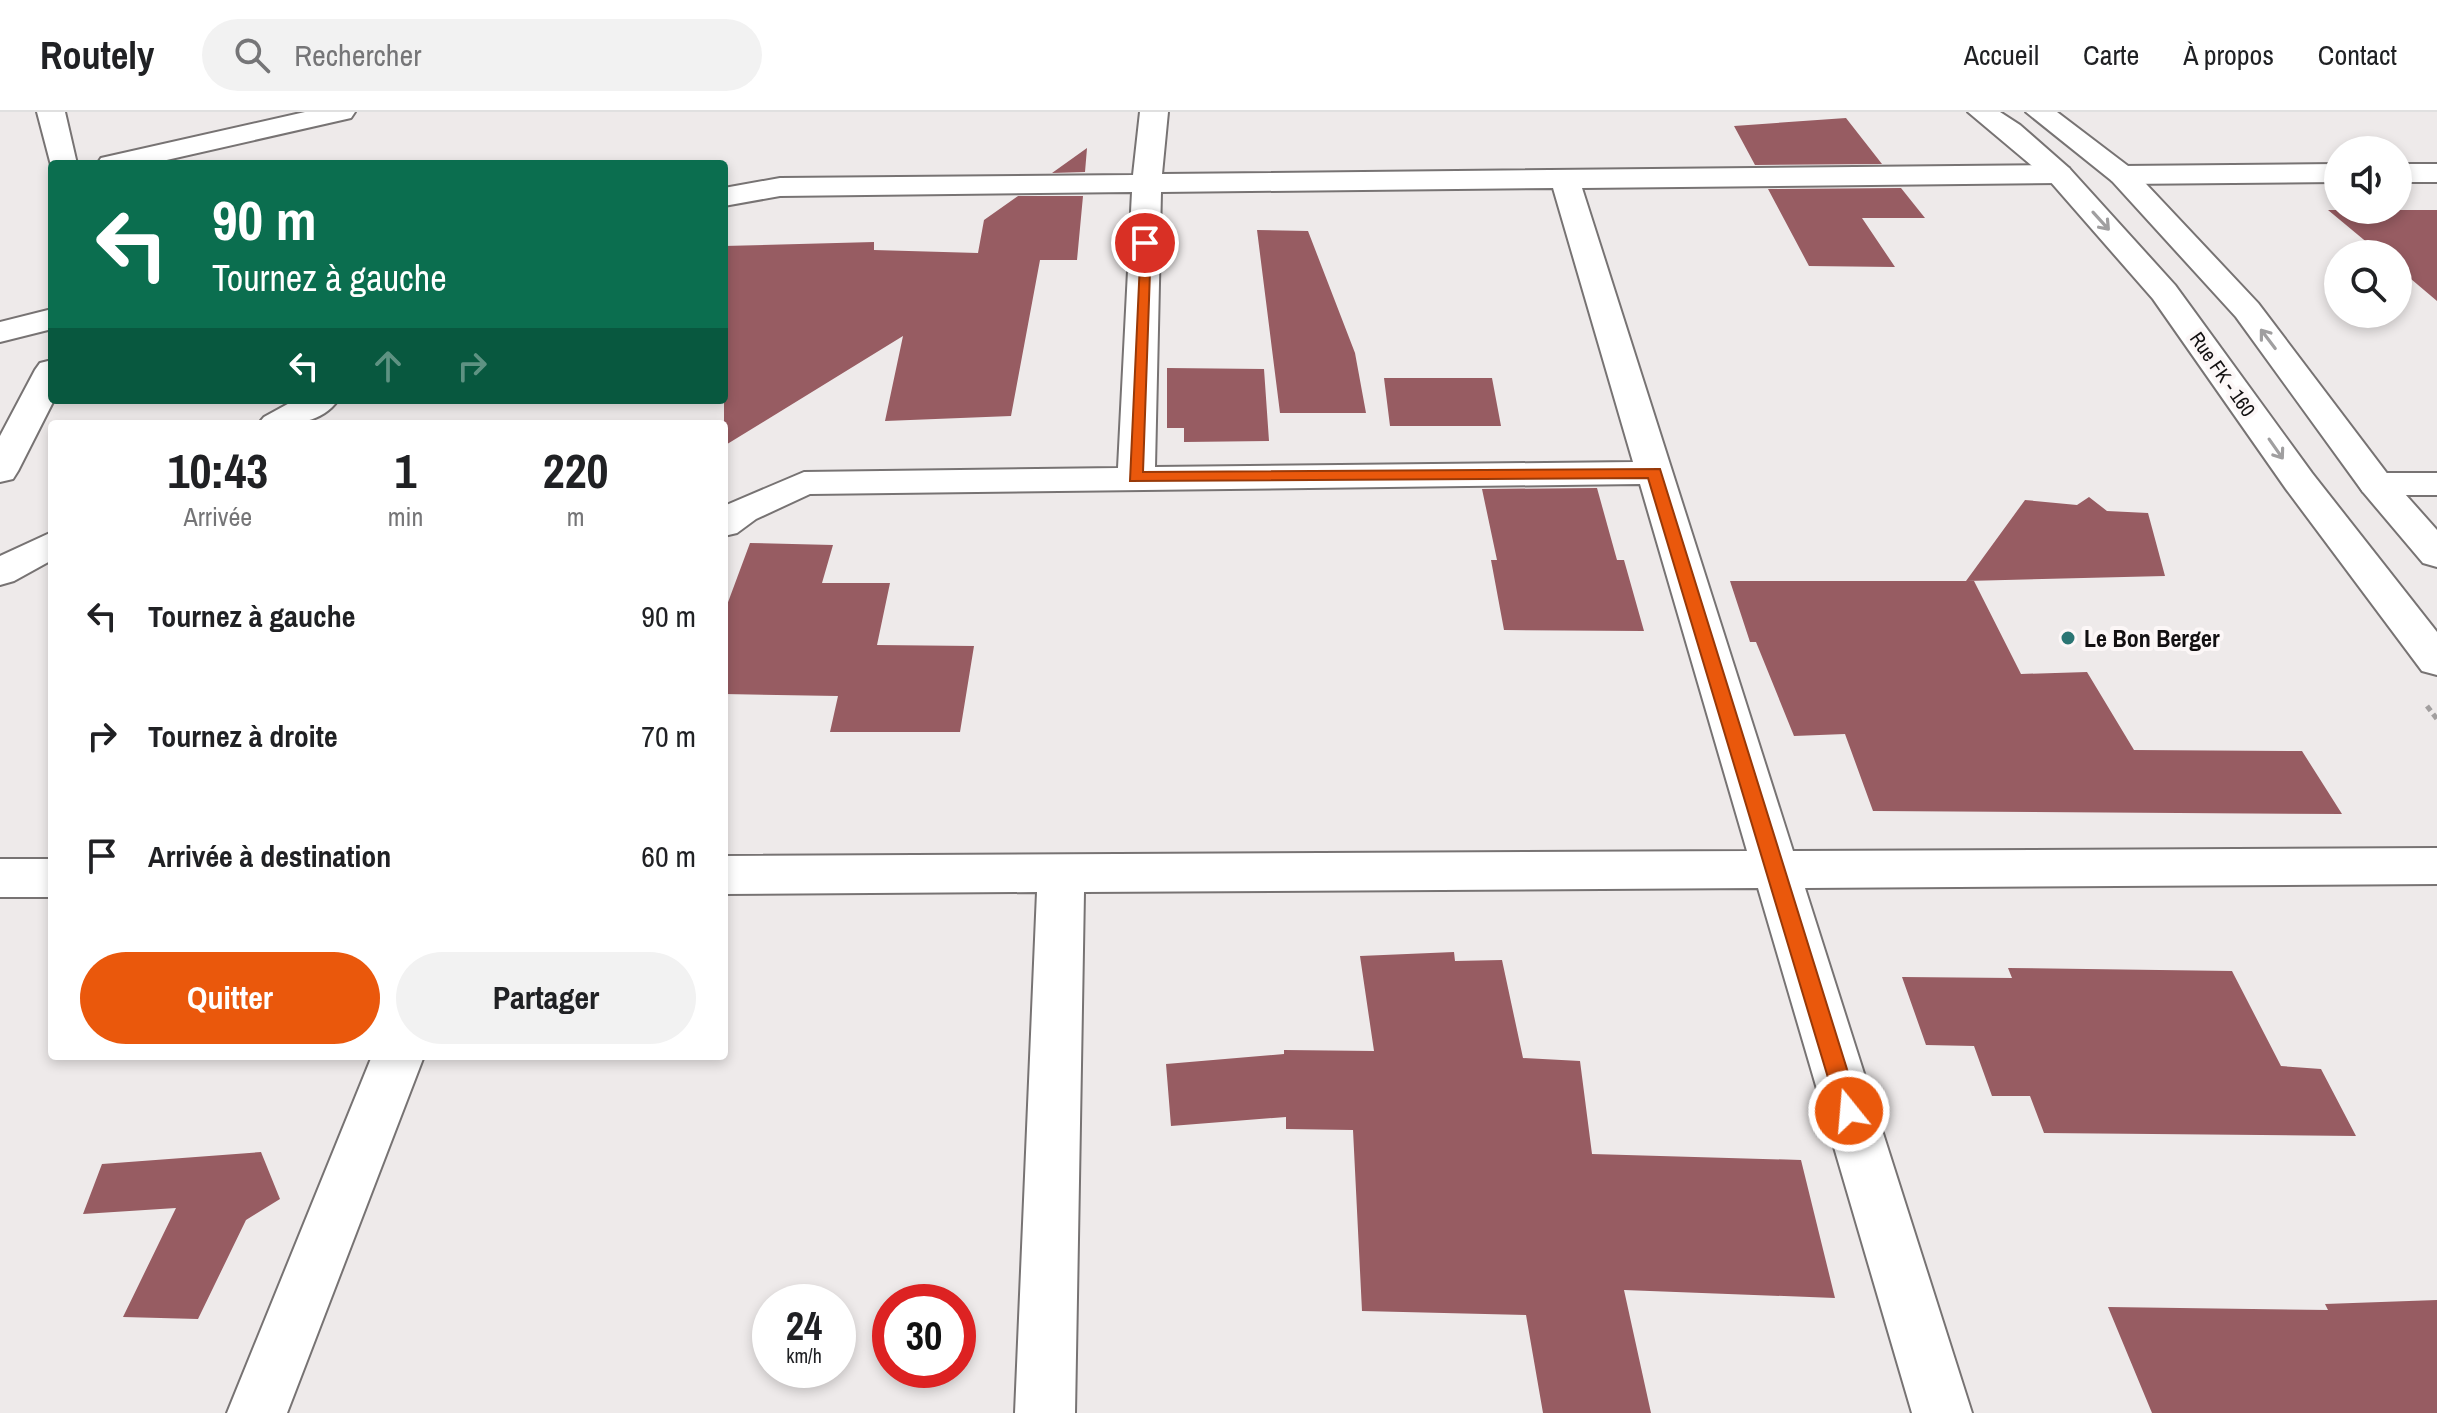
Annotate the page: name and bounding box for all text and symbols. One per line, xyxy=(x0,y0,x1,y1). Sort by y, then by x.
search box xyxy=(202,19,762,91)
text: Routely xyxy=(40,30,154,81)
icon: search xyxy=(230,33,274,77)
text: Rechercher xyxy=(294,35,421,75)
text: Accueil xyxy=(1964,36,2039,74)
text: Carte xyxy=(2083,36,2139,74)
text: À propos xyxy=(2183,36,2274,74)
text: Contact xyxy=(2318,36,2397,74)
map controls xyxy=(2324,136,2412,328)
button: sound xyxy=(2324,136,2412,224)
text: 90 m xyxy=(212,182,317,257)
icon: left xyxy=(80,192,184,296)
pin xyxy=(1111,209,1179,277)
one-way arrow xyxy=(2091,210,2109,230)
icon: arrive xyxy=(1123,221,1167,265)
button: search xyxy=(2324,240,2412,328)
text: Tournez à gauche xyxy=(212,254,447,302)
street label: Rue FK - 160 xyxy=(2184,326,2262,422)
one-way arrow xyxy=(2260,329,2277,350)
icon: left xyxy=(282,344,326,388)
icon: ahead xyxy=(366,344,410,388)
icon: right xyxy=(450,344,494,388)
one-way arrow xyxy=(2268,437,2284,459)
text: 10:43 xyxy=(168,438,268,503)
text: 1 xyxy=(395,438,416,503)
text: 220 xyxy=(543,438,608,503)
text: Arrivée xyxy=(184,499,252,534)
text: min xyxy=(388,499,423,534)
text: m xyxy=(567,499,585,534)
icon: left xyxy=(80,594,124,638)
text: Tournez à gauche xyxy=(148,596,355,636)
text: 90 m xyxy=(641,596,696,636)
place label: Le Bon Berger xyxy=(2084,622,2220,654)
marker: Le Bon Berger xyxy=(2059,629,2077,647)
icon: right xyxy=(80,714,124,758)
text: Tournez à droite xyxy=(148,716,338,756)
text: 70 m xyxy=(641,716,696,756)
icon: arrive xyxy=(80,834,124,878)
text: Arrivée à destination xyxy=(148,836,391,876)
text: 60 m xyxy=(641,836,696,876)
button: Quitter xyxy=(80,952,380,1044)
button: Partager xyxy=(396,952,696,1044)
position arrow xyxy=(1807,1069,1891,1153)
speed limit sign: 30 xyxy=(872,1284,976,1388)
text: 24 xyxy=(786,1299,822,1352)
text: km/h xyxy=(786,1342,822,1369)

